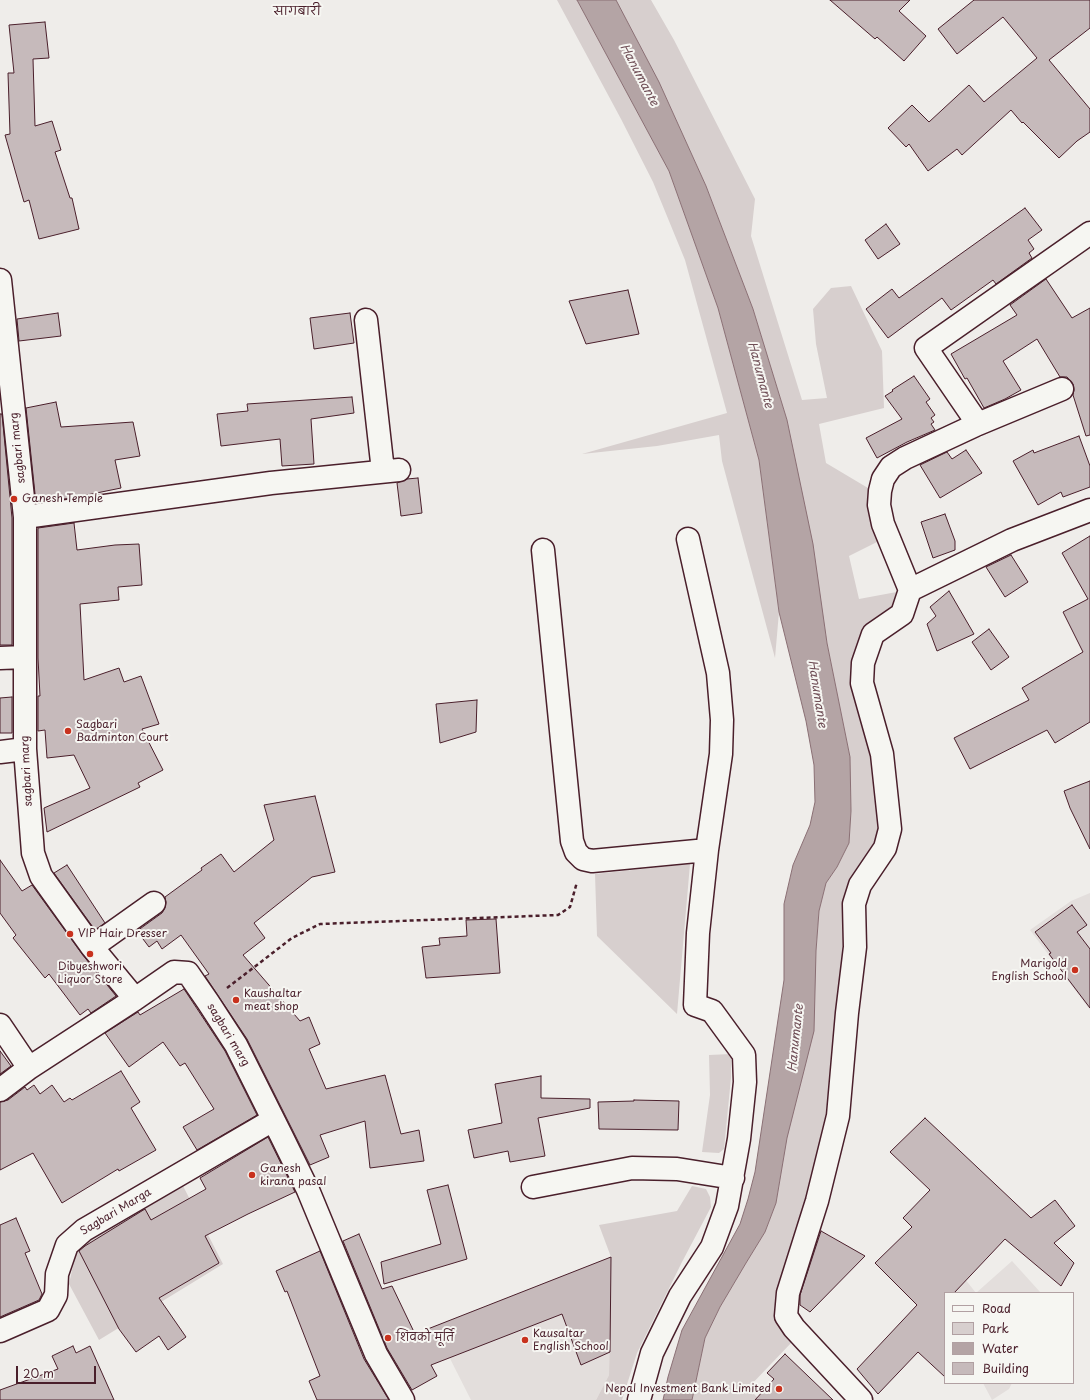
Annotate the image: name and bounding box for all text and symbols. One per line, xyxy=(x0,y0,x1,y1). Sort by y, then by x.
district label: सागबारी xyxy=(273,5,321,19)
water label: Hanumante xyxy=(617,41,661,109)
water label: Hanumante xyxy=(744,340,776,410)
street label: sagbari marg xyxy=(8,412,28,484)
place label: Ganesh Temple xyxy=(22,492,103,506)
marker: Ganesh Temple xyxy=(9,494,19,504)
water label: Hanumante xyxy=(805,659,829,729)
place label: Sagbari Badminton Court xyxy=(76,718,168,744)
marker: Sagbari Badminton Court xyxy=(63,726,73,736)
street label: sagbari marg xyxy=(19,735,35,807)
place label: VIP Hair Dresser xyxy=(78,927,167,941)
marker: VIP Hair Dresser xyxy=(65,929,75,939)
marker: Dibyeshwori Liquor Store xyxy=(85,949,95,959)
place label: Marigold English School xyxy=(991,957,1067,983)
place label: Dibyeshwori Liquor Store xyxy=(58,960,122,986)
marker: Marigold English School xyxy=(1070,965,1080,975)
place label: Kaushaltar meat shop xyxy=(244,987,302,1013)
marker: Kaushaltar meat shop xyxy=(231,995,241,1005)
street label: sagbari marg xyxy=(204,1001,252,1069)
water label: Hanumante xyxy=(785,1003,807,1073)
place label: Ganesh kirana pasal xyxy=(260,1162,326,1188)
marker: Ganesh kirana pasal xyxy=(247,1170,257,1180)
street label: Sagbari Marga xyxy=(78,1186,154,1238)
legend xyxy=(944,1292,1074,1384)
text: Road xyxy=(982,1299,1011,1317)
text: Park xyxy=(982,1319,1009,1337)
place label: Kausaltar English School xyxy=(533,1327,609,1353)
place label: शिवको मूर्ति xyxy=(396,1331,454,1345)
marker: शिवको मूर्ति xyxy=(383,1333,393,1343)
marker: Kausaltar English School xyxy=(520,1335,530,1345)
text: Water xyxy=(982,1339,1018,1357)
scale bar xyxy=(18,1358,98,1384)
text: Building xyxy=(982,1359,1029,1377)
text: 20 m xyxy=(23,1364,54,1382)
place label: Nepal Investment Bank Limited xyxy=(605,1382,771,1396)
marker: Nepal Investment Bank Limited xyxy=(774,1384,784,1394)

